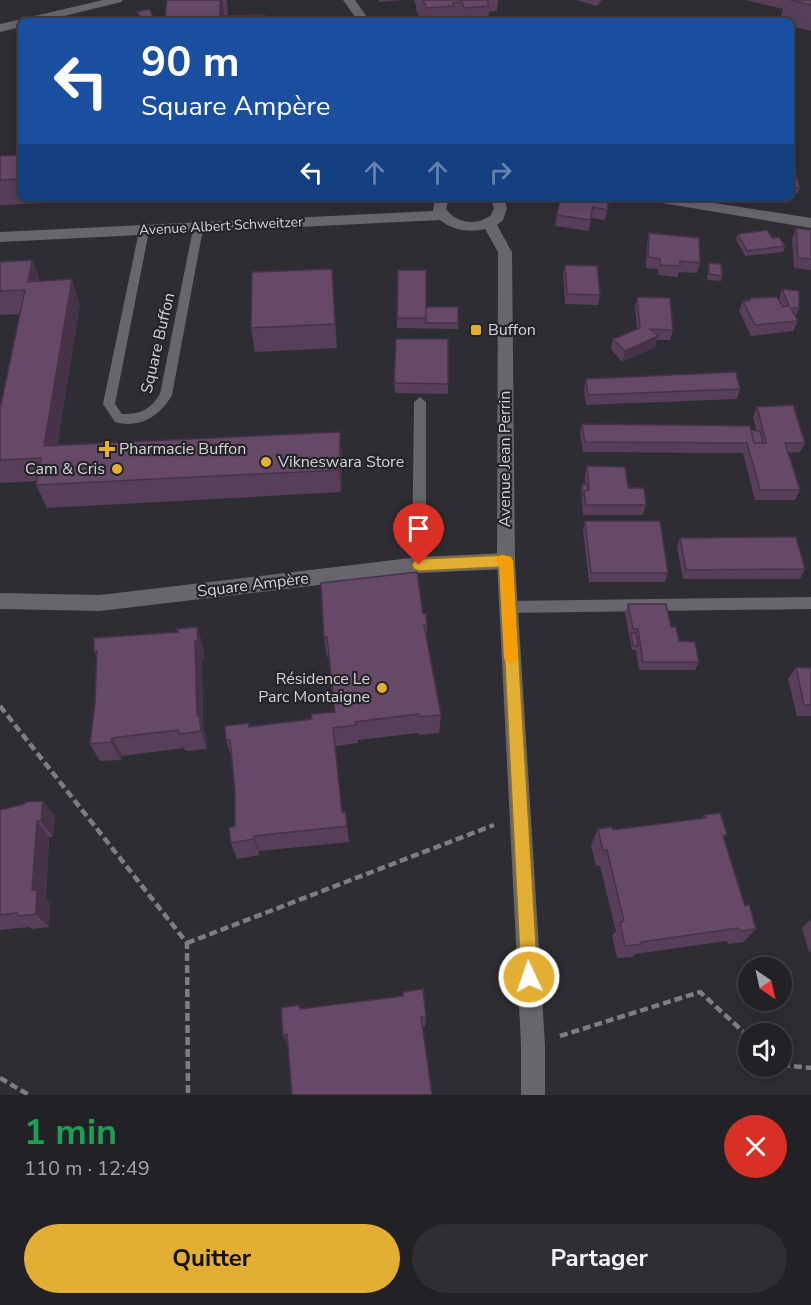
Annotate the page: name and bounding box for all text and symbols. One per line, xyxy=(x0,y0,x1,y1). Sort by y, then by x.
text: 90 m xyxy=(141,34,240,91)
icon: left xyxy=(42,42,120,120)
text: Square Ampère xyxy=(141,88,330,125)
icon: left xyxy=(295,156,328,189)
icon: ahead xyxy=(358,156,391,189)
icon: ahead xyxy=(421,156,454,189)
icon: right xyxy=(484,156,517,189)
street label: Avenue Albert Schweitzer xyxy=(139,212,303,240)
street label: Square Buffon xyxy=(136,290,180,396)
place label: Buffon xyxy=(488,319,536,341)
marker: Buffon xyxy=(469,323,483,337)
street label: Avenue Jean Perrin xyxy=(494,391,516,527)
place label: Pharmacie Buffon xyxy=(119,438,246,460)
marker: Pharmacie Buffon xyxy=(100,442,114,456)
place label: Vikneswara Store xyxy=(277,451,404,473)
marker: Vikneswara Store xyxy=(259,455,273,469)
place label: Cam & Cris xyxy=(25,458,105,480)
marker: Cam & Cris xyxy=(110,462,124,476)
pin xyxy=(393,503,444,565)
icon: arrive xyxy=(402,512,435,545)
street label: Square Ampère xyxy=(196,567,310,603)
place label: Résidence Le Parc Montaigne xyxy=(258,668,370,708)
marker: Résidence Le Parc Montaigne xyxy=(375,681,389,695)
position arrow xyxy=(497,945,561,1009)
north arrow xyxy=(738,957,792,1011)
map controls xyxy=(738,957,792,1077)
button: sound xyxy=(738,1023,792,1077)
text: 1 min xyxy=(24,1108,117,1157)
button: close xyxy=(724,1115,787,1178)
text: 110 m · 12:49 xyxy=(24,1155,150,1182)
button: Quitter xyxy=(24,1224,400,1293)
button: Partager xyxy=(412,1224,787,1293)

